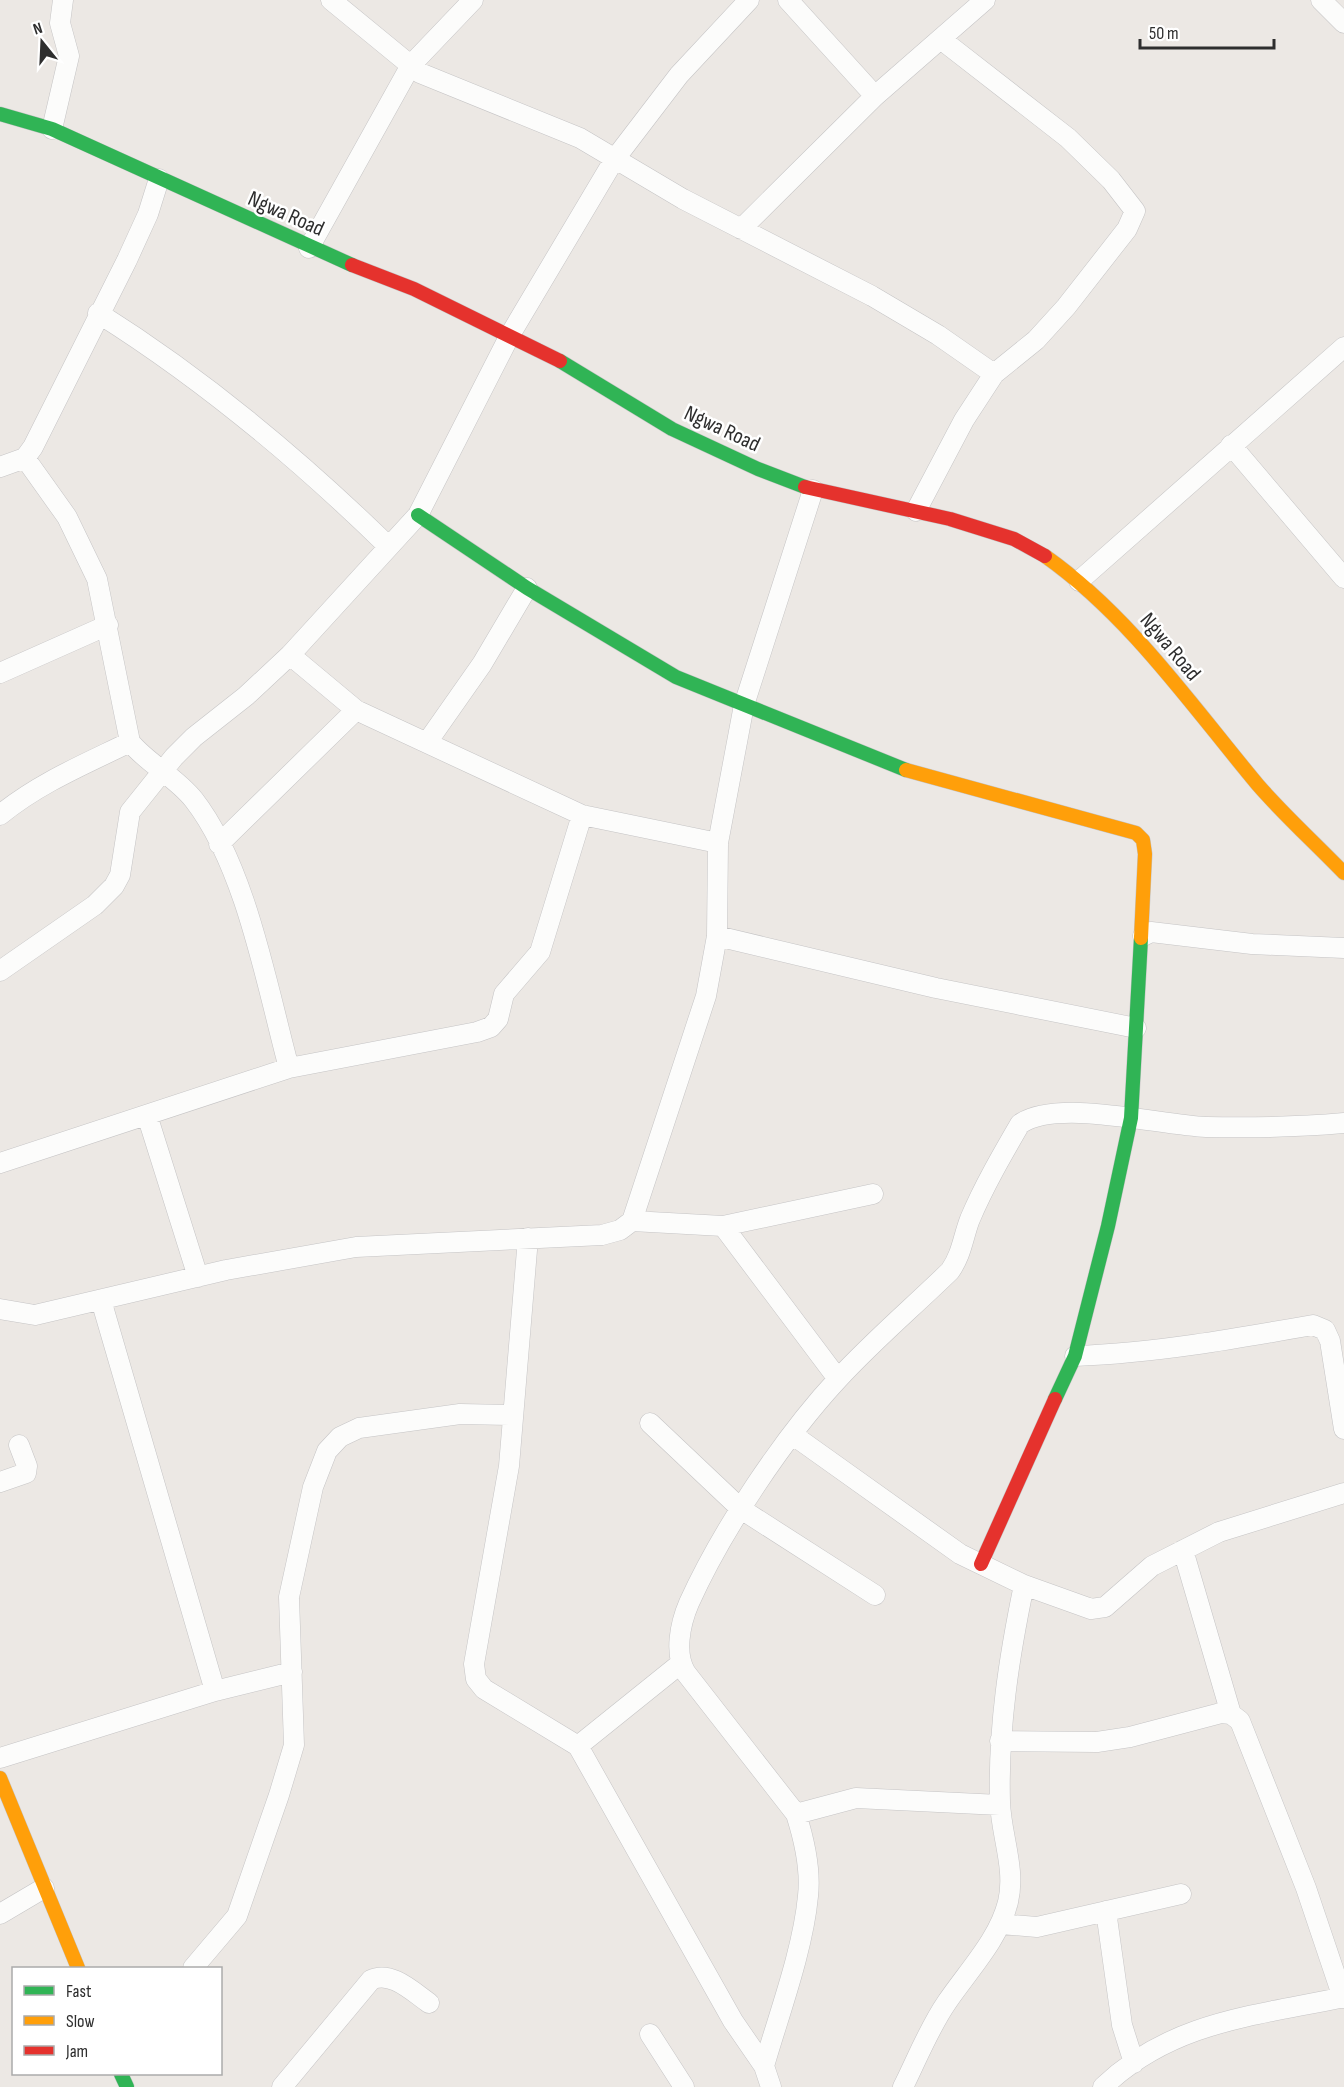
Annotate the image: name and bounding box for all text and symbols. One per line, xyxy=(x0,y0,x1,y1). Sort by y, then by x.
north arrow xyxy=(12,12,72,72)
scale bar xyxy=(1140,12,1274,50)
text: N xyxy=(31,19,45,40)
text: 50 m xyxy=(1149,23,1179,44)
street label: Ngwa Road xyxy=(244,185,328,243)
street label: Ngwa Road xyxy=(680,400,764,458)
street label: Ngwa Road xyxy=(1134,607,1206,687)
legend xyxy=(12,1967,222,2075)
text: Fast xyxy=(66,1981,92,2002)
text: Slow xyxy=(66,2011,95,2032)
text: Jam xyxy=(65,2041,88,2062)

